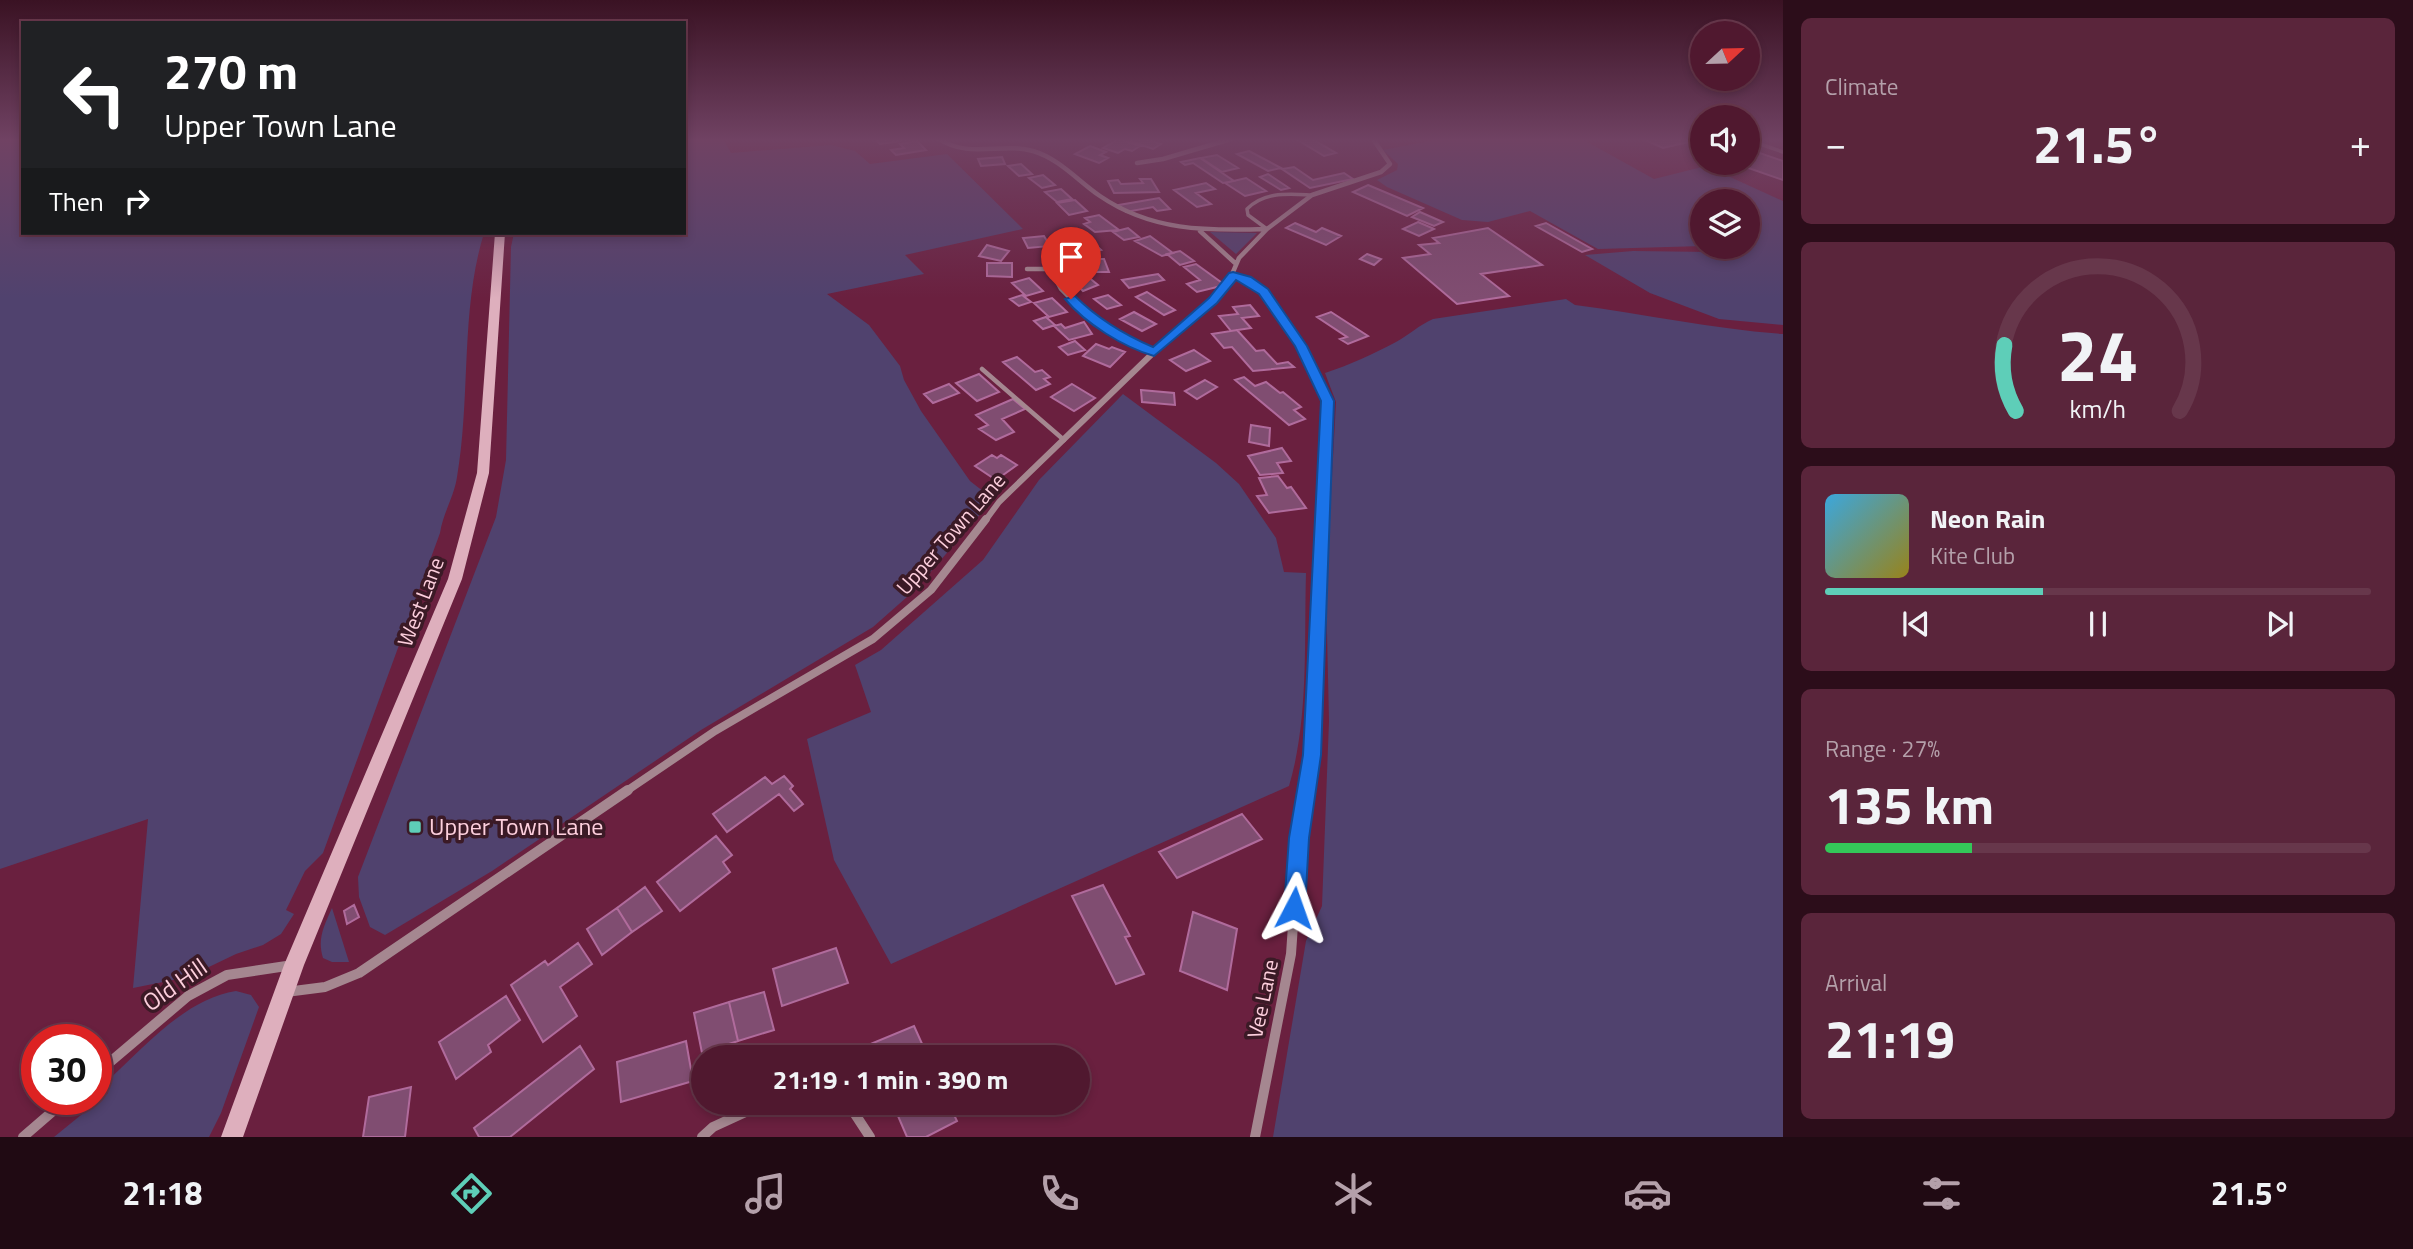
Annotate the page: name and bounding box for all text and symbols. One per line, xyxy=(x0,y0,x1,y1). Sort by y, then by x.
north arrow xyxy=(1690,21,1760,91)
map controls xyxy=(1690,21,1760,259)
text: 270 m xyxy=(164,33,298,108)
icon: left xyxy=(49,49,140,140)
text: Climate xyxy=(1825,69,1898,104)
text: Upper Town Lane xyxy=(164,101,397,149)
text: 21.5° xyxy=(2033,104,2163,183)
button: sound xyxy=(1690,105,1760,175)
text: − xyxy=(1825,114,1846,172)
text: + xyxy=(2350,114,2371,172)
text: Then xyxy=(49,182,104,221)
icon: right xyxy=(118,182,156,220)
button: layers xyxy=(1690,189,1760,259)
pin xyxy=(1041,227,1101,299)
icon: arrive xyxy=(1052,238,1090,276)
text: 24 xyxy=(2057,299,2139,409)
text: km/h xyxy=(2070,389,2126,427)
street label: Upper Town Lane xyxy=(888,465,1012,601)
text: Neon Rain xyxy=(1930,499,2045,538)
text: Kite Club xyxy=(1930,538,2015,573)
street label: West Lane xyxy=(388,552,452,651)
icon: previous xyxy=(1897,605,1935,643)
icon: pause xyxy=(2079,605,2117,643)
icon: next xyxy=(2261,605,2299,643)
text: Range · 27% xyxy=(1825,731,1940,766)
text: 135 km xyxy=(1825,765,1994,844)
place label: Upper Town Lane xyxy=(429,808,603,844)
marker: Upper Town Lane xyxy=(407,819,423,835)
position arrow xyxy=(1257,871,1331,945)
street label: Old Hill xyxy=(135,949,214,1020)
street label: Vee Lane xyxy=(1238,956,1286,1041)
text: Arrival xyxy=(1825,965,1887,1000)
text: 21:19 xyxy=(1825,999,1955,1078)
speed limit sign: 30 xyxy=(21,1024,112,1115)
text: 21:19 · 1 min · 390 m xyxy=(773,1060,1008,1099)
text: 21:18 xyxy=(122,1169,202,1217)
icon: directions xyxy=(447,1169,496,1218)
icon: music xyxy=(741,1169,790,1218)
icon: phone xyxy=(1035,1169,1084,1218)
icon: climate xyxy=(1329,1169,1378,1218)
icon: car xyxy=(1623,1169,1672,1218)
icon: filters xyxy=(1917,1169,1966,1218)
text: 21.5° xyxy=(2211,1169,2291,1217)

